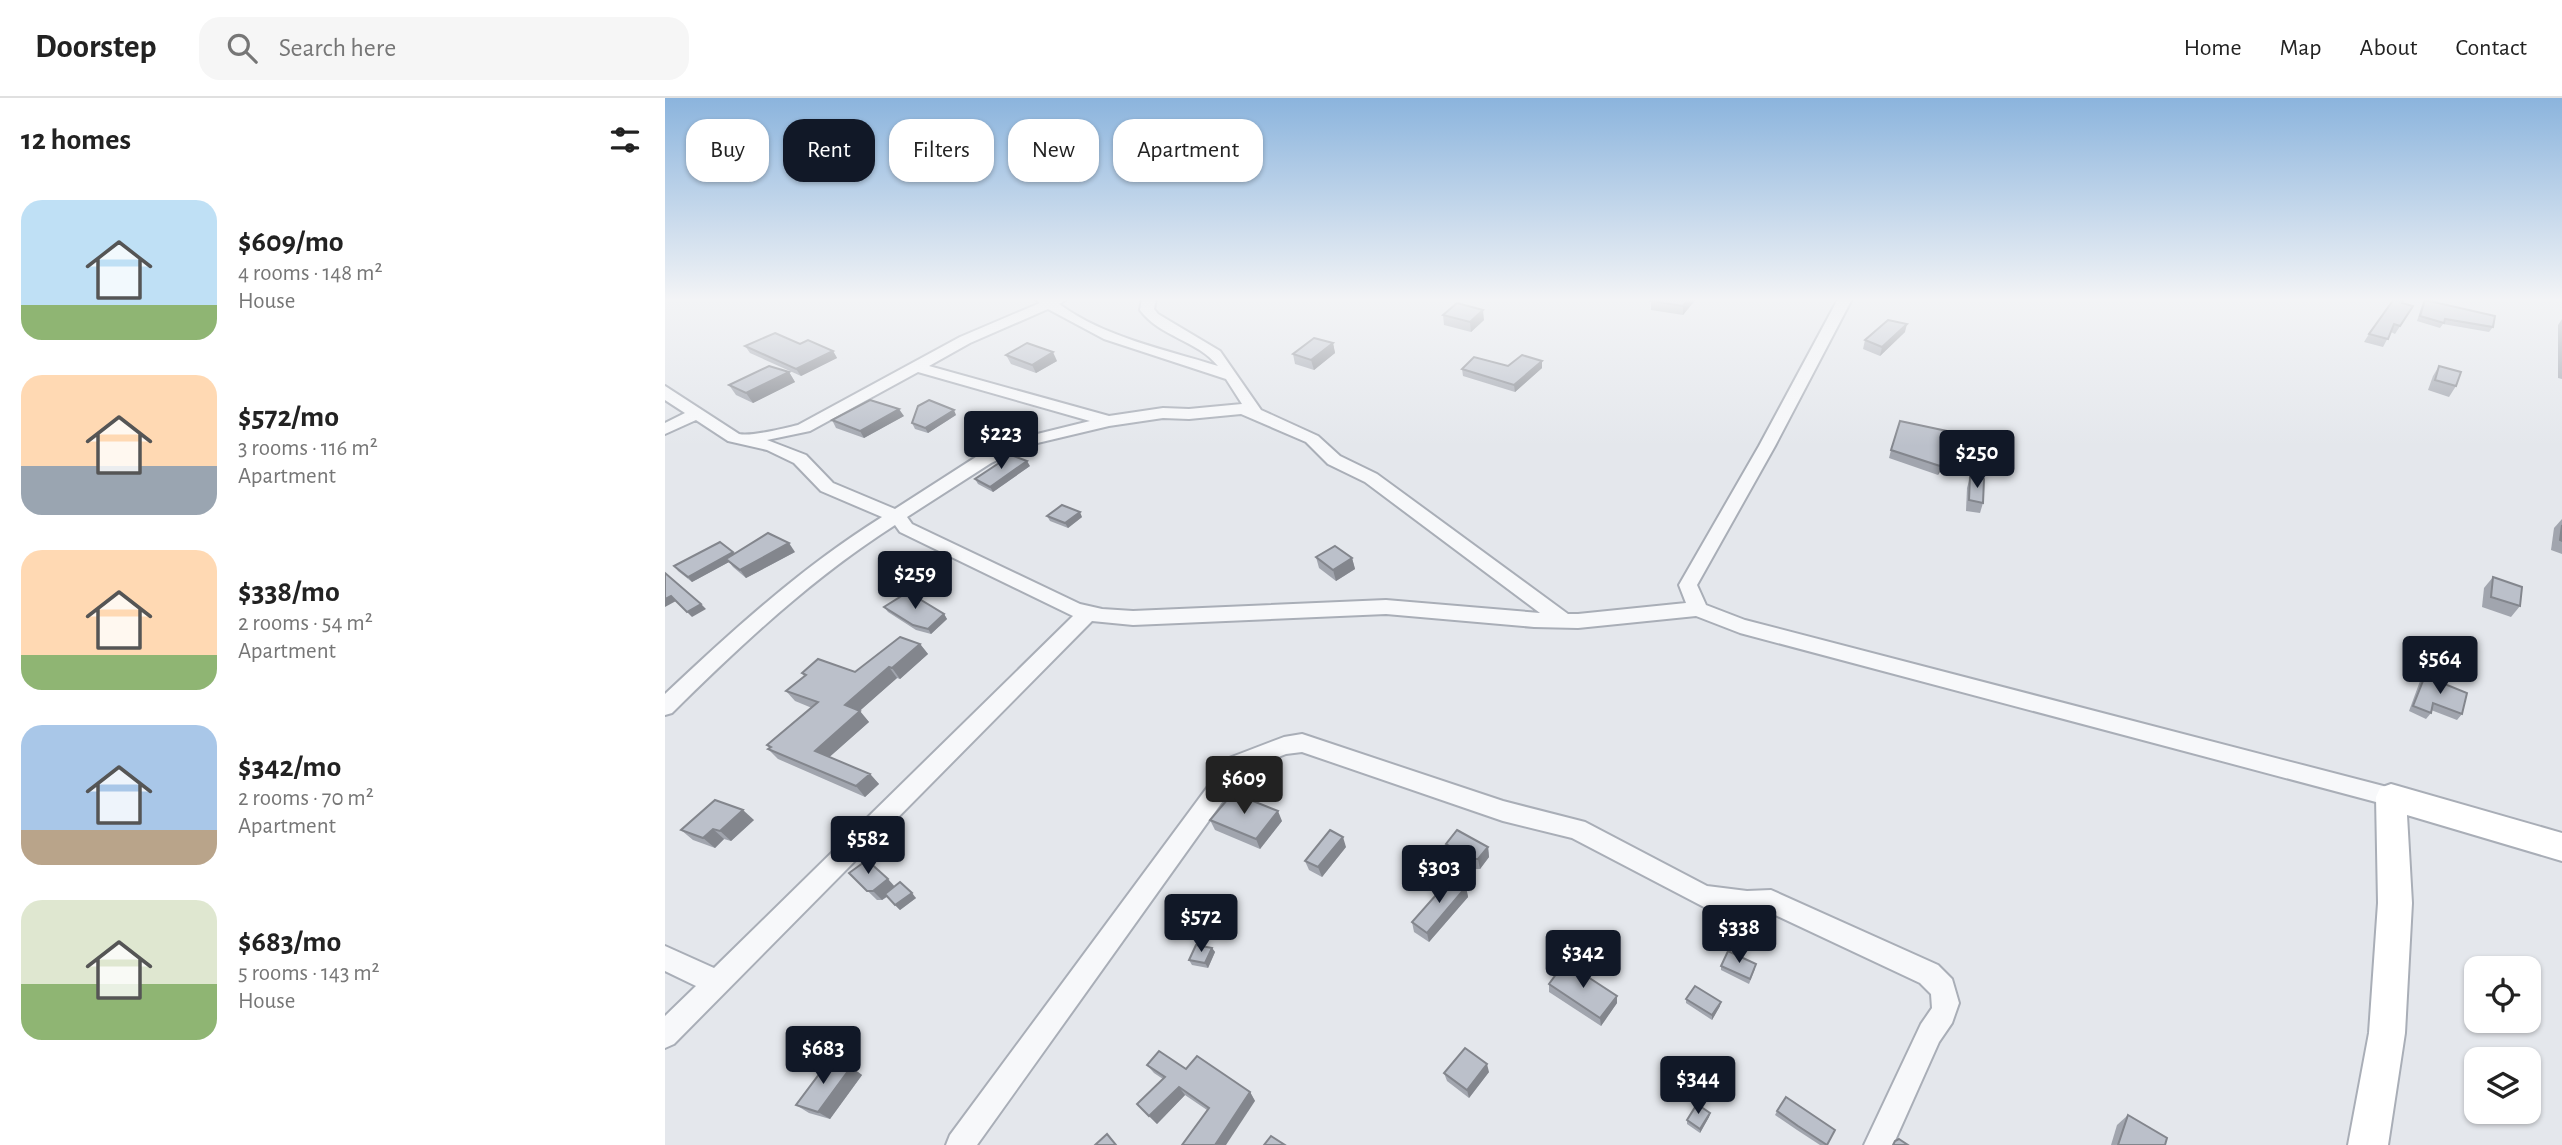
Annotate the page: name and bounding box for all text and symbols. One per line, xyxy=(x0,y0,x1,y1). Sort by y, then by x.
search box xyxy=(199,17,689,80)
icon: search xyxy=(223,29,261,67)
text: Doorstep xyxy=(35,31,157,64)
text: Search here xyxy=(279,35,396,61)
text: Home xyxy=(2184,36,2242,60)
text: Map xyxy=(2280,36,2322,60)
text: About xyxy=(2360,36,2417,60)
text: Contact xyxy=(2455,36,2527,60)
chip: Buy xyxy=(686,119,769,182)
chip: Rent xyxy=(783,119,875,182)
chip: Filters xyxy=(889,119,994,182)
chip: New xyxy=(1008,119,1099,182)
chip: Apartment xyxy=(1113,119,1263,182)
icon: filters xyxy=(606,121,644,159)
text: 12 homes xyxy=(21,125,131,155)
text: $609/mo xyxy=(238,227,344,257)
icon: home xyxy=(77,228,161,312)
text: 4 rooms · 148 m² xyxy=(238,262,383,285)
text: House xyxy=(238,290,295,313)
text: $572/mo xyxy=(238,402,339,432)
icon: home xyxy=(77,403,161,487)
pin: $223 xyxy=(960,412,1042,471)
text: $223 xyxy=(980,422,1022,445)
pin: $250 xyxy=(1936,430,2018,490)
text: 3 rooms · 116 m² xyxy=(238,437,378,460)
text: $250 xyxy=(1955,441,1999,464)
text: Apartment xyxy=(238,465,336,488)
pin: $259 xyxy=(874,552,956,611)
text: $259 xyxy=(894,562,936,585)
text: $338/mo xyxy=(238,577,340,607)
icon: home xyxy=(77,578,161,662)
text: 2 rooms · 54 m² xyxy=(238,612,373,635)
pin: $564 xyxy=(2399,636,2481,696)
text: Apartment xyxy=(238,640,336,663)
text: $564 xyxy=(2419,647,2461,670)
text: $342/mo xyxy=(238,752,341,782)
icon: home xyxy=(77,753,161,837)
pin: $609 xyxy=(1203,756,1285,816)
text: $609 xyxy=(1222,767,1266,790)
text: 2 rooms · 70 m² xyxy=(238,787,374,810)
text: Apartment xyxy=(238,815,336,838)
pin: $582 xyxy=(827,816,909,876)
text: $582 xyxy=(847,827,889,850)
pin: $303 xyxy=(1398,846,1480,905)
text: $303 xyxy=(1418,856,1460,879)
pin: $572 xyxy=(1160,894,1242,954)
text: $572 xyxy=(1180,905,1222,928)
pin: $338 xyxy=(1698,906,1780,965)
text: $338 xyxy=(1718,916,1760,939)
text: $683/mo xyxy=(238,927,341,957)
icon: home xyxy=(77,928,161,1012)
pin: $342 xyxy=(1542,930,1624,990)
text: $342 xyxy=(1562,941,1604,964)
map controls xyxy=(2464,956,2541,1124)
button: locate xyxy=(2464,956,2541,1033)
text: 5 rooms · 143 m² xyxy=(238,962,380,985)
text: House xyxy=(238,990,295,1013)
pin: $683 xyxy=(782,1026,864,1086)
text: $683 xyxy=(802,1037,844,1060)
button: layers xyxy=(2464,1047,2541,1124)
pin: $344 xyxy=(1657,1056,1739,1116)
text: $344 xyxy=(1676,1067,1720,1090)

